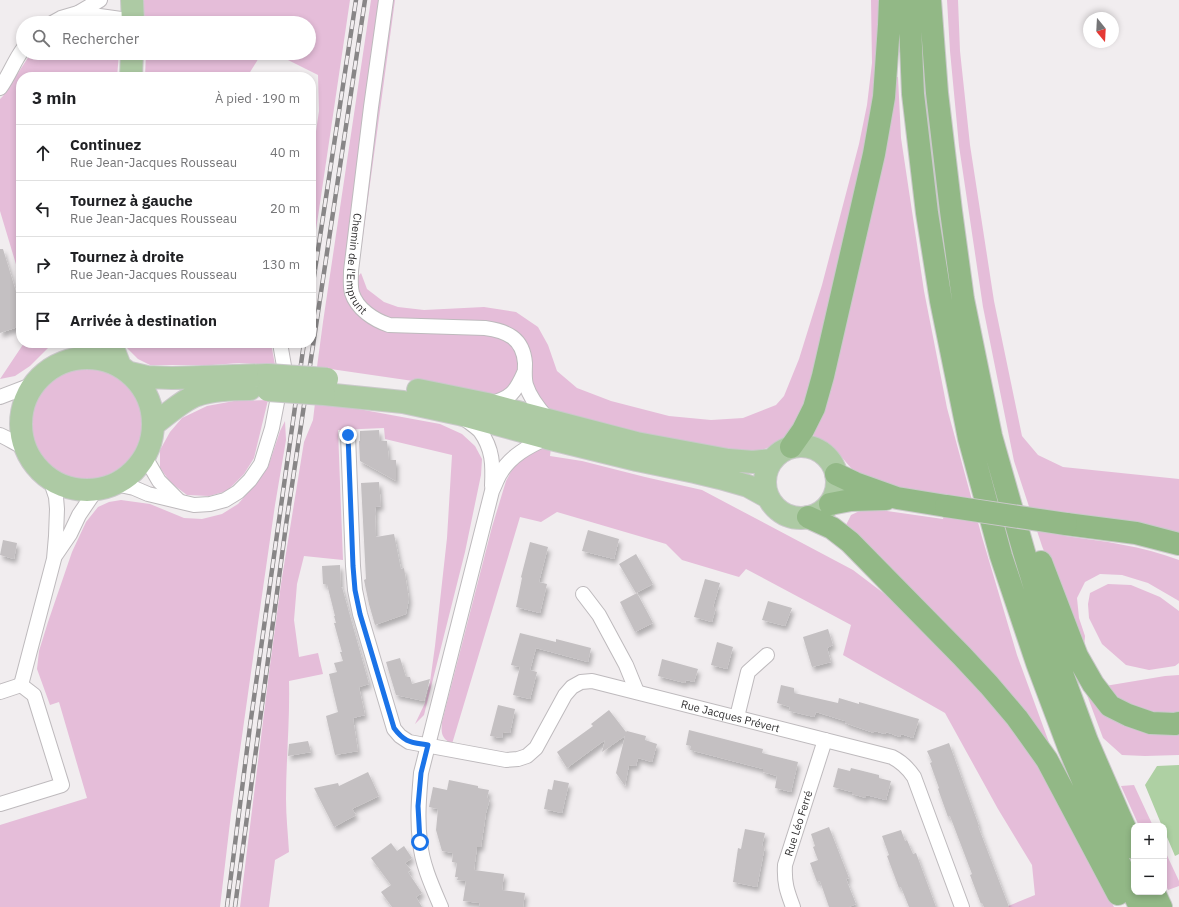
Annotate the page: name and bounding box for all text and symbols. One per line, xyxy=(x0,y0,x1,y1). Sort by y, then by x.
north arrow xyxy=(1083,12,1119,48)
search box xyxy=(16,16,316,60)
icon: search xyxy=(30,27,52,49)
text: Rechercher xyxy=(62,29,139,48)
text: 3 min xyxy=(32,87,76,109)
text: À pied · 190 m xyxy=(215,90,300,107)
text: Continuez xyxy=(70,135,141,154)
icon: ahead xyxy=(32,142,54,164)
text: 40 m xyxy=(270,144,300,161)
text: Rue Jean-Jacques Rousseau xyxy=(70,154,237,171)
text: Tournez à gauche xyxy=(70,191,193,210)
icon: left xyxy=(32,198,54,220)
text: 20 m xyxy=(270,200,300,217)
text: Rue Jean-Jacques Rousseau xyxy=(70,210,237,227)
street label: Chemin de l'Emprunt xyxy=(344,212,370,317)
text: Tournez à droite xyxy=(70,247,184,266)
icon: right xyxy=(32,254,54,276)
text: 130 m xyxy=(262,256,300,273)
text: Rue Jean-Jacques Rousseau xyxy=(70,266,237,283)
icon: arrive xyxy=(32,310,54,332)
text: Arrivée à destination xyxy=(70,311,217,330)
route end xyxy=(339,426,357,444)
street label: Rue Jacques Prévert xyxy=(679,697,781,735)
street label: Rue Léo Ferré xyxy=(781,789,815,858)
map controls xyxy=(1131,823,1167,895)
button: + xyxy=(1131,823,1167,859)
route start xyxy=(411,833,429,851)
button: − xyxy=(1131,859,1167,895)

